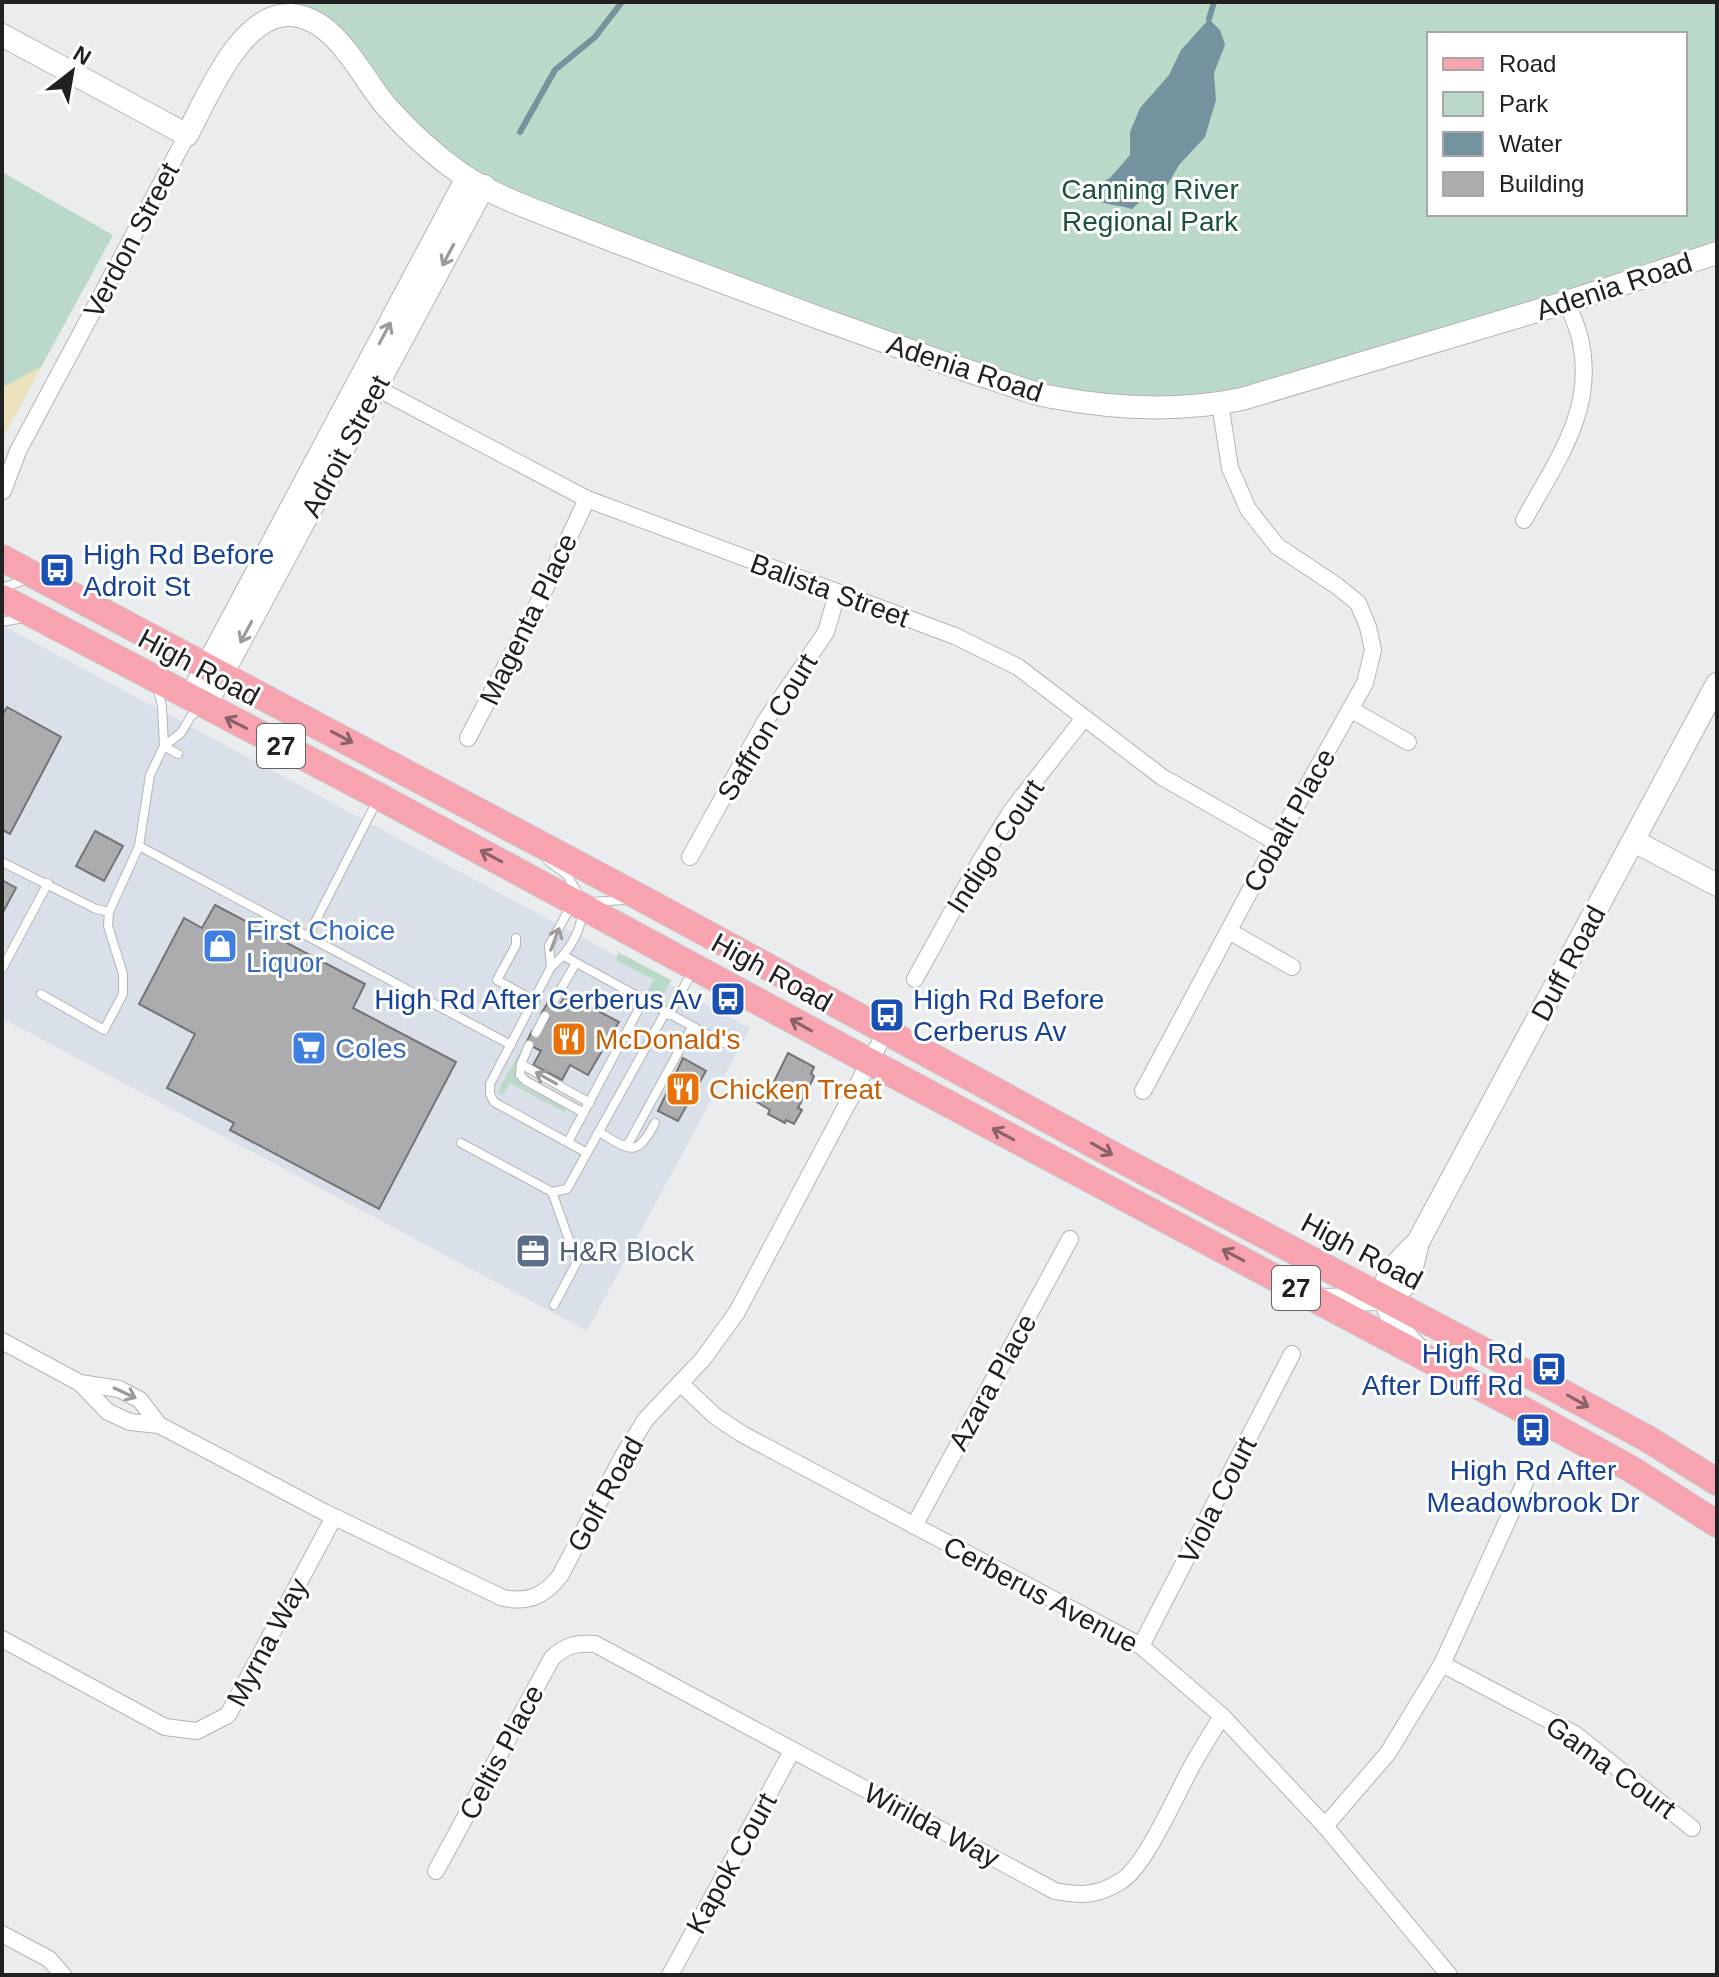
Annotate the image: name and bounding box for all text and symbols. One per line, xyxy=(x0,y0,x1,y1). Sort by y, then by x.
north arrow xyxy=(32,32,112,112)
legend xyxy=(1427,32,1687,216)
text: N xyxy=(69,40,95,70)
text: Road xyxy=(1499,50,1556,77)
text: Park xyxy=(1499,90,1549,117)
text: Water xyxy=(1499,130,1562,157)
street label: Verdon Street xyxy=(78,157,185,323)
text: Building xyxy=(1499,170,1584,197)
park label: Canning River Regional Park xyxy=(1061,174,1239,237)
one-way arrow xyxy=(439,242,455,266)
street label: Adenia Road xyxy=(1532,247,1696,326)
one-way arrow xyxy=(378,322,393,346)
street label: Adenia Road xyxy=(883,329,1047,408)
street label: Adroit Street xyxy=(295,370,396,522)
street label: Magenta Place xyxy=(474,528,583,710)
place label: High Rd Before Adroit St xyxy=(83,539,274,602)
street label: Balista Street xyxy=(746,547,914,634)
bus stop icon: High Rd Before Adroit St xyxy=(38,551,76,589)
one-way arrow xyxy=(238,620,253,644)
street label: High Road xyxy=(133,623,264,712)
street label: Saffron Court xyxy=(711,648,824,806)
one-way arrow xyxy=(225,714,249,730)
road number: 27 xyxy=(257,724,305,768)
one-way arrow xyxy=(329,730,353,746)
street label: Cobalt Place xyxy=(1237,743,1341,897)
street label: Indigo Court xyxy=(941,774,1050,919)
one-way arrow xyxy=(480,848,504,864)
street label: Duff Road xyxy=(1525,901,1612,1026)
place label: First Choice Liquor xyxy=(246,915,395,978)
shop icon: First Choice Liquor xyxy=(201,927,239,965)
street label: High Road xyxy=(706,927,837,1018)
one-way arrow xyxy=(549,928,563,952)
bus stop icon: High Rd After Cerberus Av xyxy=(709,980,747,1018)
place label: High Rd After Cerberus Av xyxy=(374,984,702,1015)
place label: High Rd Before Cerberus Av xyxy=(913,984,1104,1047)
bus stop icon: High Rd Before Cerberus Av xyxy=(868,996,906,1034)
one-way arrow xyxy=(790,1016,814,1032)
restaurant icon: McDonald's xyxy=(550,1020,588,1058)
place label: McDonald's xyxy=(595,1024,740,1055)
supermarket icon: Coles xyxy=(290,1029,328,1067)
place label: Coles xyxy=(335,1033,407,1064)
one-way arrow xyxy=(535,1070,558,1086)
restaurant icon: Chicken Treat xyxy=(664,1070,702,1108)
place label: Chicken Treat xyxy=(709,1074,882,1105)
one-way arrow xyxy=(992,1125,1015,1141)
one-way arrow xyxy=(1090,1142,1114,1157)
street label: High Road xyxy=(1296,1207,1427,1296)
office icon: H&R Block xyxy=(514,1232,552,1270)
place label: H&R Block xyxy=(559,1236,695,1267)
one-way arrow xyxy=(1221,1247,1245,1263)
road number: 27 xyxy=(1272,1266,1320,1310)
street label: Azara Place xyxy=(942,1309,1043,1456)
place label: High Rd After Duff Rd xyxy=(1362,1338,1523,1401)
bus stop icon: High Rd After Duff Rd xyxy=(1530,1350,1568,1388)
one-way arrow xyxy=(113,1387,137,1402)
one-way arrow xyxy=(1566,1393,1589,1409)
bus stop icon: High Rd After Meadowbrook Dr xyxy=(1514,1411,1552,1449)
street label: Golf Road xyxy=(561,1432,650,1557)
street label: Viola Court xyxy=(1172,1432,1263,1569)
place label: High Rd After Meadowbrook Dr xyxy=(1426,1455,1640,1518)
street label: Cerberus Avenue xyxy=(938,1530,1143,1659)
street label: Myrna Way xyxy=(221,1573,314,1712)
street label: Celtis Place xyxy=(453,1680,550,1825)
street label: Gama Court xyxy=(1540,1710,1682,1825)
street label: Wirilda Way xyxy=(859,1777,1005,1874)
street label: Kapok Court xyxy=(680,1787,783,1939)

